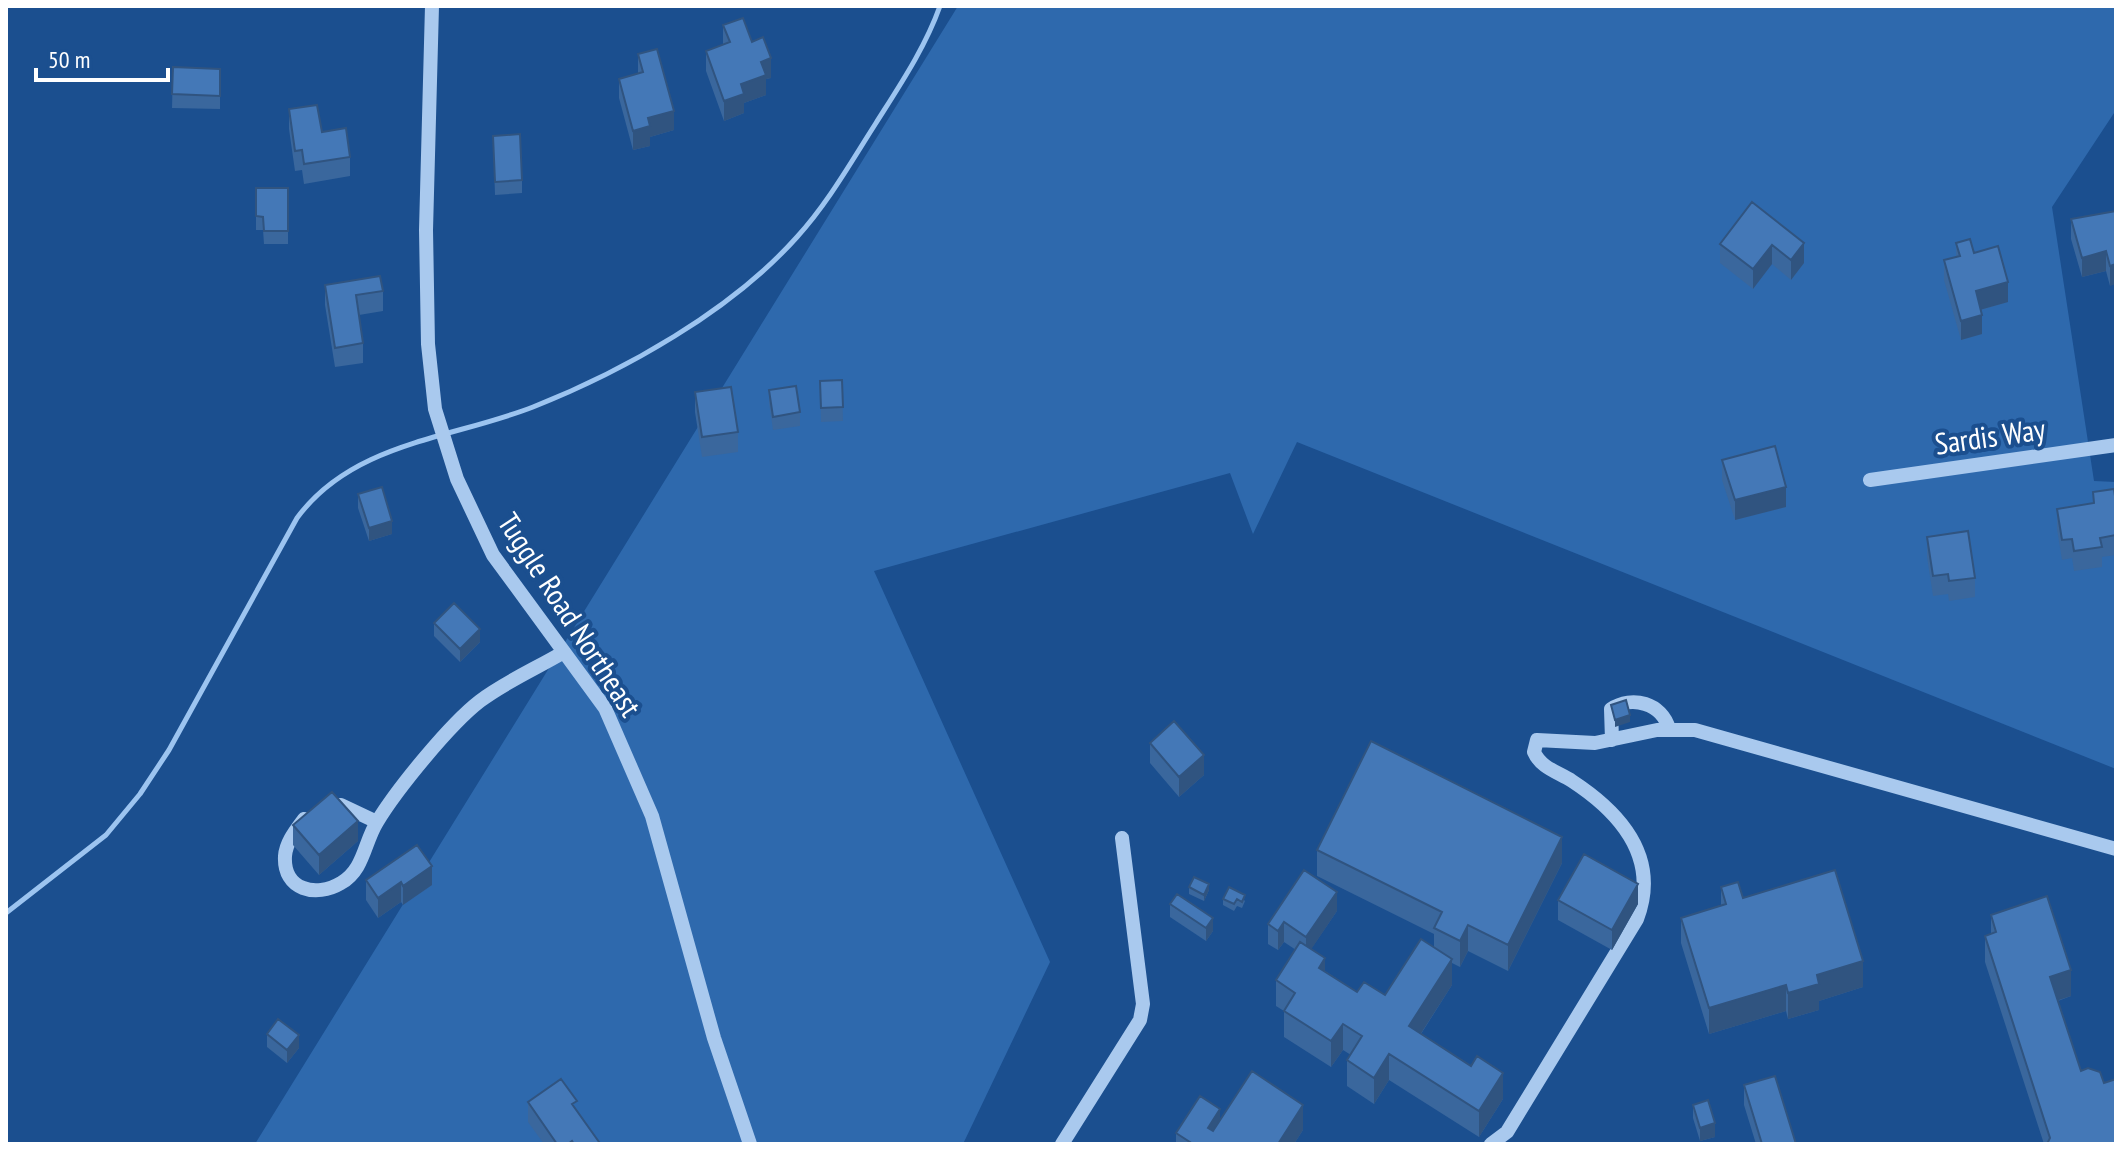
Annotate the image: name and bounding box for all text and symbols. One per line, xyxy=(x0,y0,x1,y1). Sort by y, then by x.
scale bar xyxy=(36,32,168,82)
text: 50 m xyxy=(48,44,90,75)
street label: Sardis Way xyxy=(1932,408,2048,463)
street label: Tuggle Road Northeast xyxy=(490,505,651,724)

